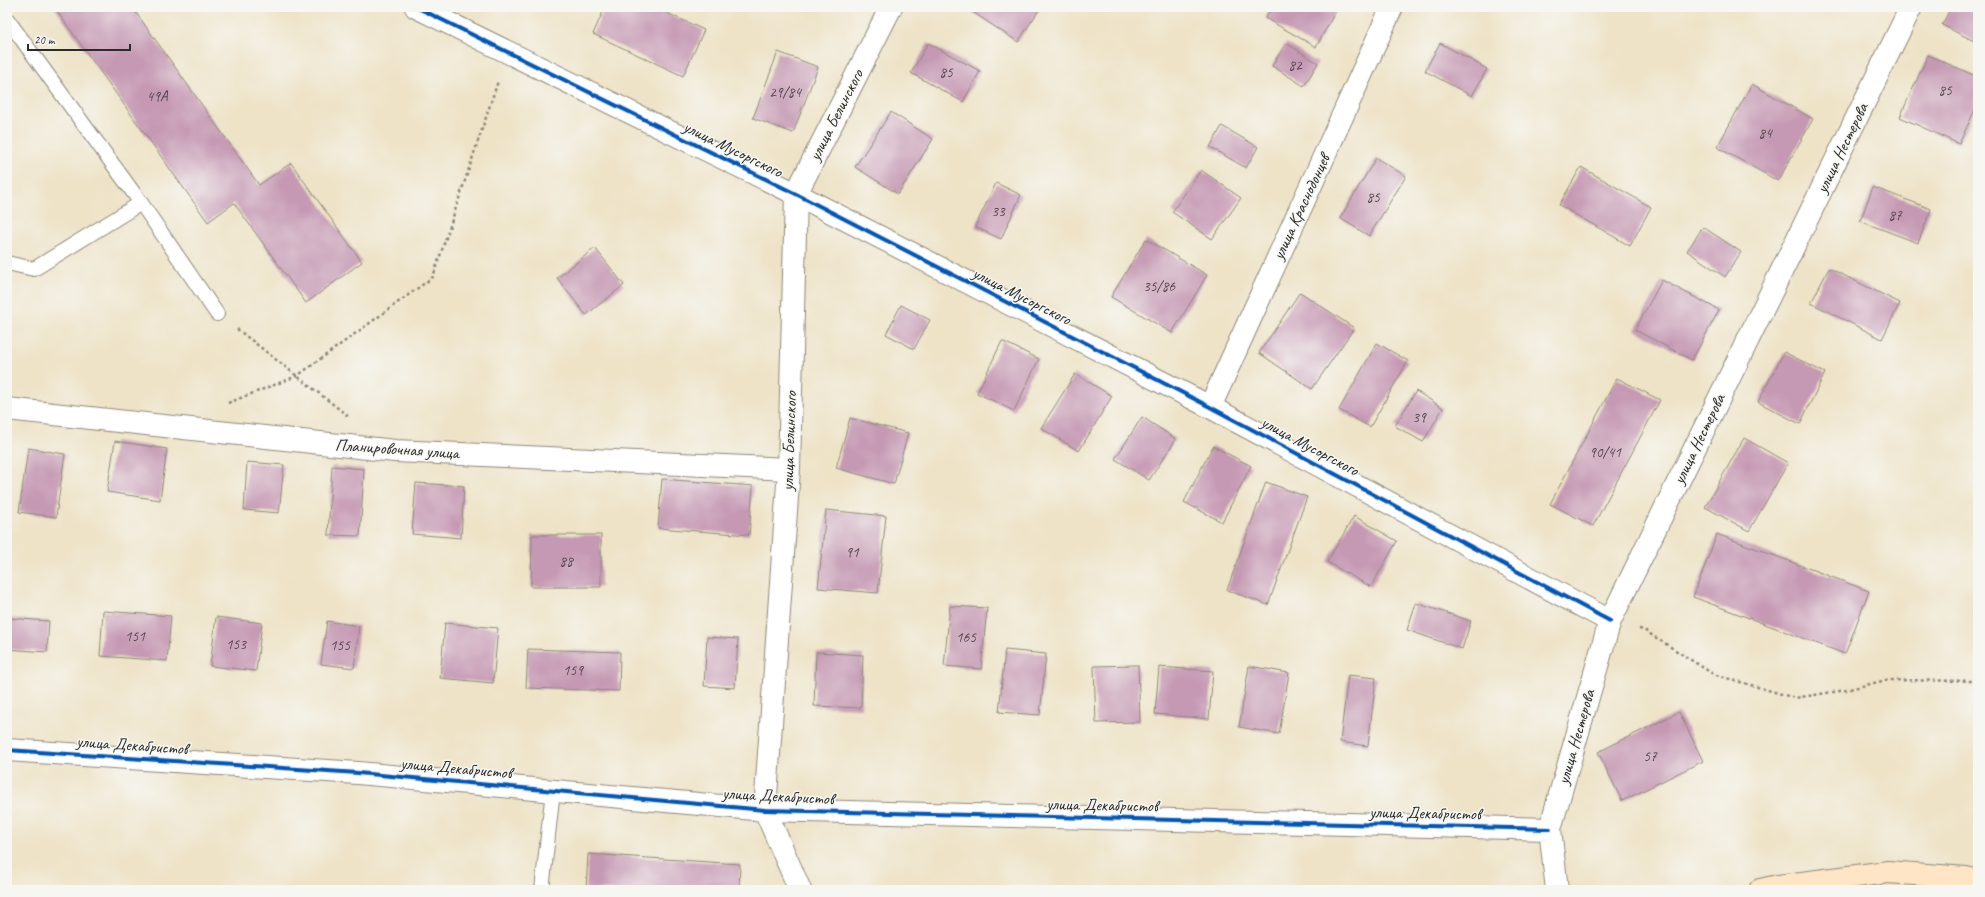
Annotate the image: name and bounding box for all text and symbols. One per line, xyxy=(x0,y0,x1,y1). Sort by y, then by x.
scale bar xyxy=(28,26,130,52)
text: 20 m xyxy=(34,32,56,48)
house number: 82 xyxy=(1288,56,1303,75)
house number: 85 xyxy=(939,63,954,82)
street label: улица Белинского xyxy=(804,65,868,165)
house number: 85 xyxy=(1938,81,1953,100)
house number: 29/84 xyxy=(769,83,802,102)
house number: 49А xyxy=(146,87,169,106)
street label: улица Нестерова xyxy=(1811,98,1873,197)
street label: улица Мусоргского xyxy=(679,116,787,182)
house number: 84 xyxy=(1758,124,1773,143)
street label: улица Краснодонцев xyxy=(1267,148,1336,264)
house number: 85 xyxy=(1366,188,1381,207)
house number: 33 xyxy=(991,202,1006,221)
house number: 87 xyxy=(1888,206,1903,225)
street label: улица Мусоргского xyxy=(968,262,1076,330)
house number: 35/86 xyxy=(1143,277,1176,296)
street label: улица Нестерова xyxy=(1668,389,1730,488)
street label: улица Белинского xyxy=(777,390,801,492)
house number: 39 xyxy=(1412,408,1427,427)
street label: улица Мусоргского xyxy=(1257,411,1363,481)
street label: Планировочная улица xyxy=(335,434,462,464)
house number: 90/41 xyxy=(1589,443,1622,462)
house number: 91 xyxy=(845,543,860,562)
house number: 88 xyxy=(559,552,574,571)
house number: 151 xyxy=(125,627,146,646)
house number: 165 xyxy=(956,628,977,647)
house number: 153 xyxy=(226,635,247,654)
house number: 155 xyxy=(330,636,351,655)
house number: 159 xyxy=(563,661,584,680)
street label: улица Нестерова xyxy=(1552,686,1600,788)
street label: улица Декабристов xyxy=(75,731,191,760)
house number: 57 xyxy=(1643,747,1658,766)
street label: улица Декабристов xyxy=(399,753,516,784)
street label: улица Декабристов xyxy=(721,783,837,810)
street label: улица Декабристов xyxy=(1045,794,1161,817)
street label: улица Декабристов xyxy=(1368,802,1484,825)

